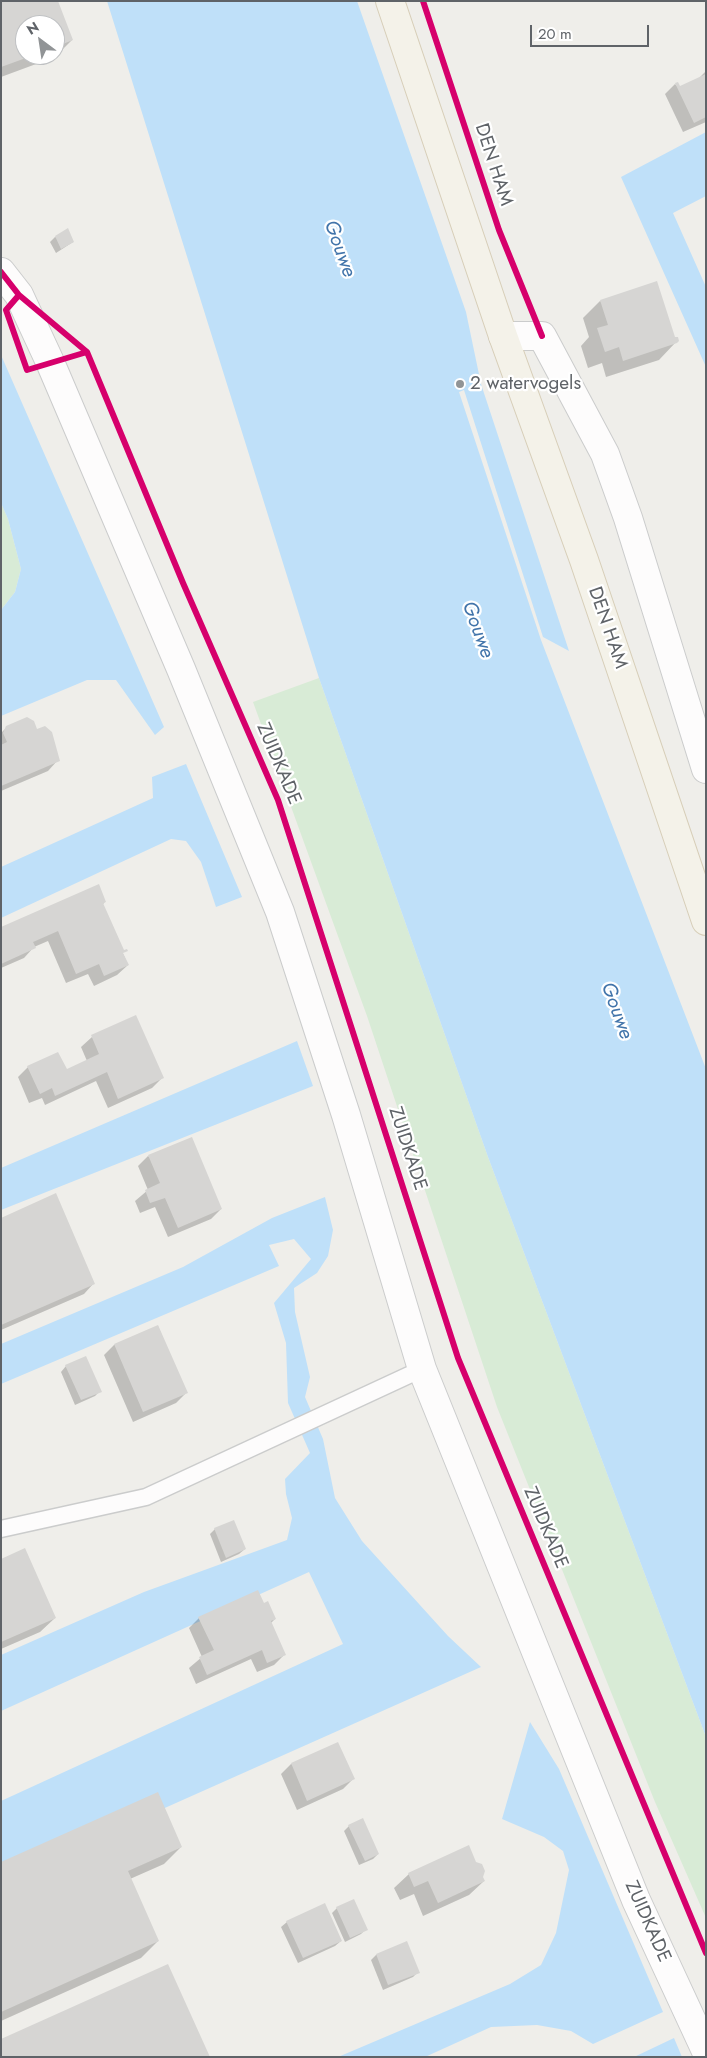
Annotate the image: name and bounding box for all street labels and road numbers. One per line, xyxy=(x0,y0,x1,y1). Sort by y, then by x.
street label: DEN HAM xyxy=(469,121,517,209)
street label: DEN HAM xyxy=(582,584,632,672)
street label: ZUIDKADE xyxy=(251,720,305,808)
street label: ZUIDKADE xyxy=(383,1104,431,1194)
street label: ZUIDKADE xyxy=(518,1484,572,1572)
street label: ZUIDKADE xyxy=(619,1878,675,1966)

